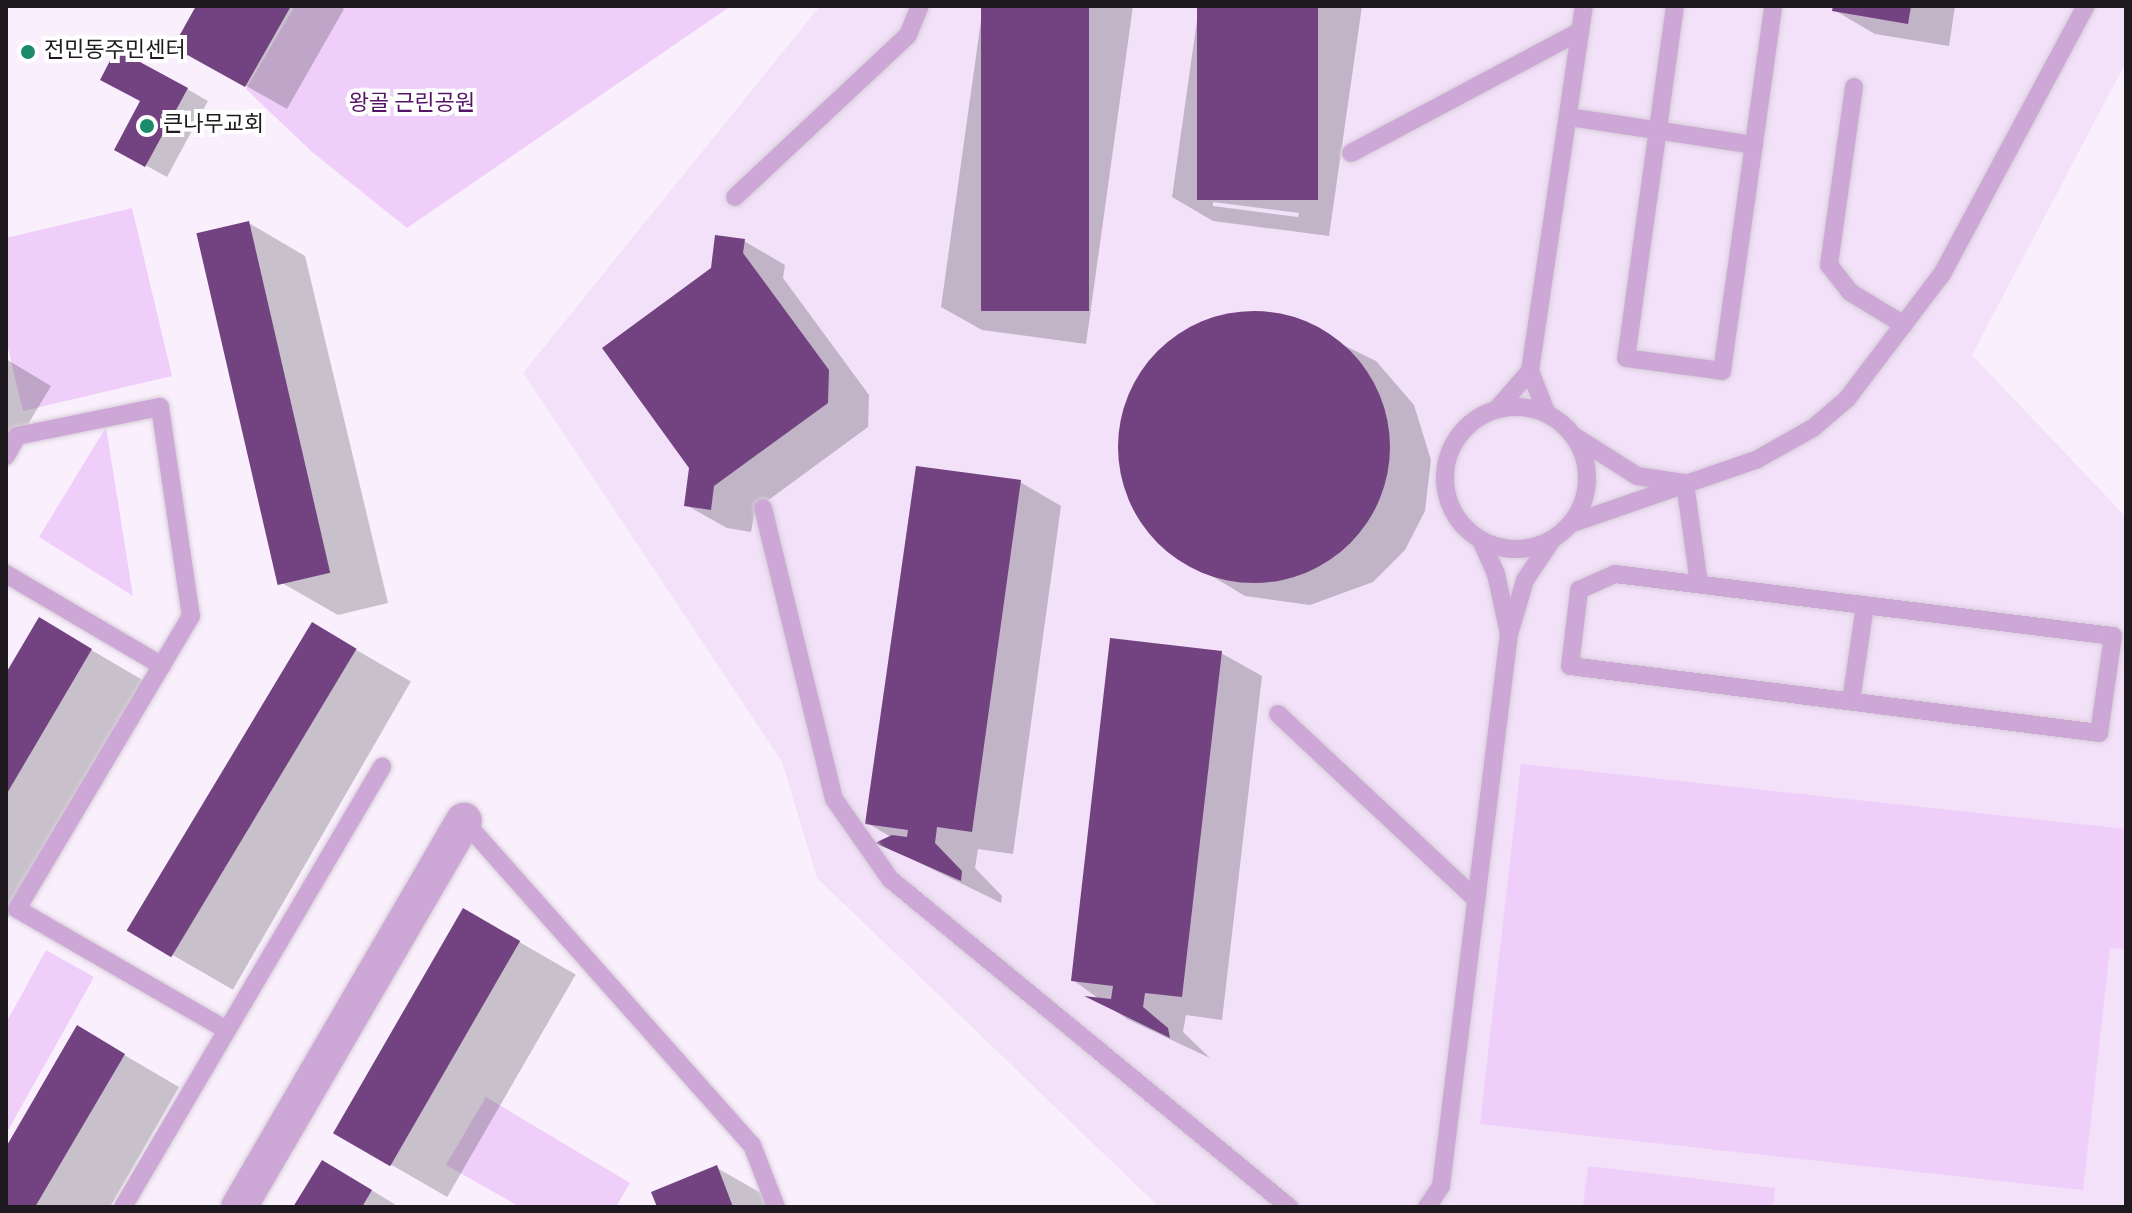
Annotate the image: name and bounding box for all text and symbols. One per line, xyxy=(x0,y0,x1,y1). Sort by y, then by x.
place label: 전민동주민센터 xyxy=(44,39,186,65)
marker: 전민동주민센터 xyxy=(19,43,37,61)
park label: 왕골 근린공원 xyxy=(349,92,475,118)
place label: 큰나무교회 xyxy=(163,113,264,139)
marker: 큰나무교회 xyxy=(138,117,156,135)

